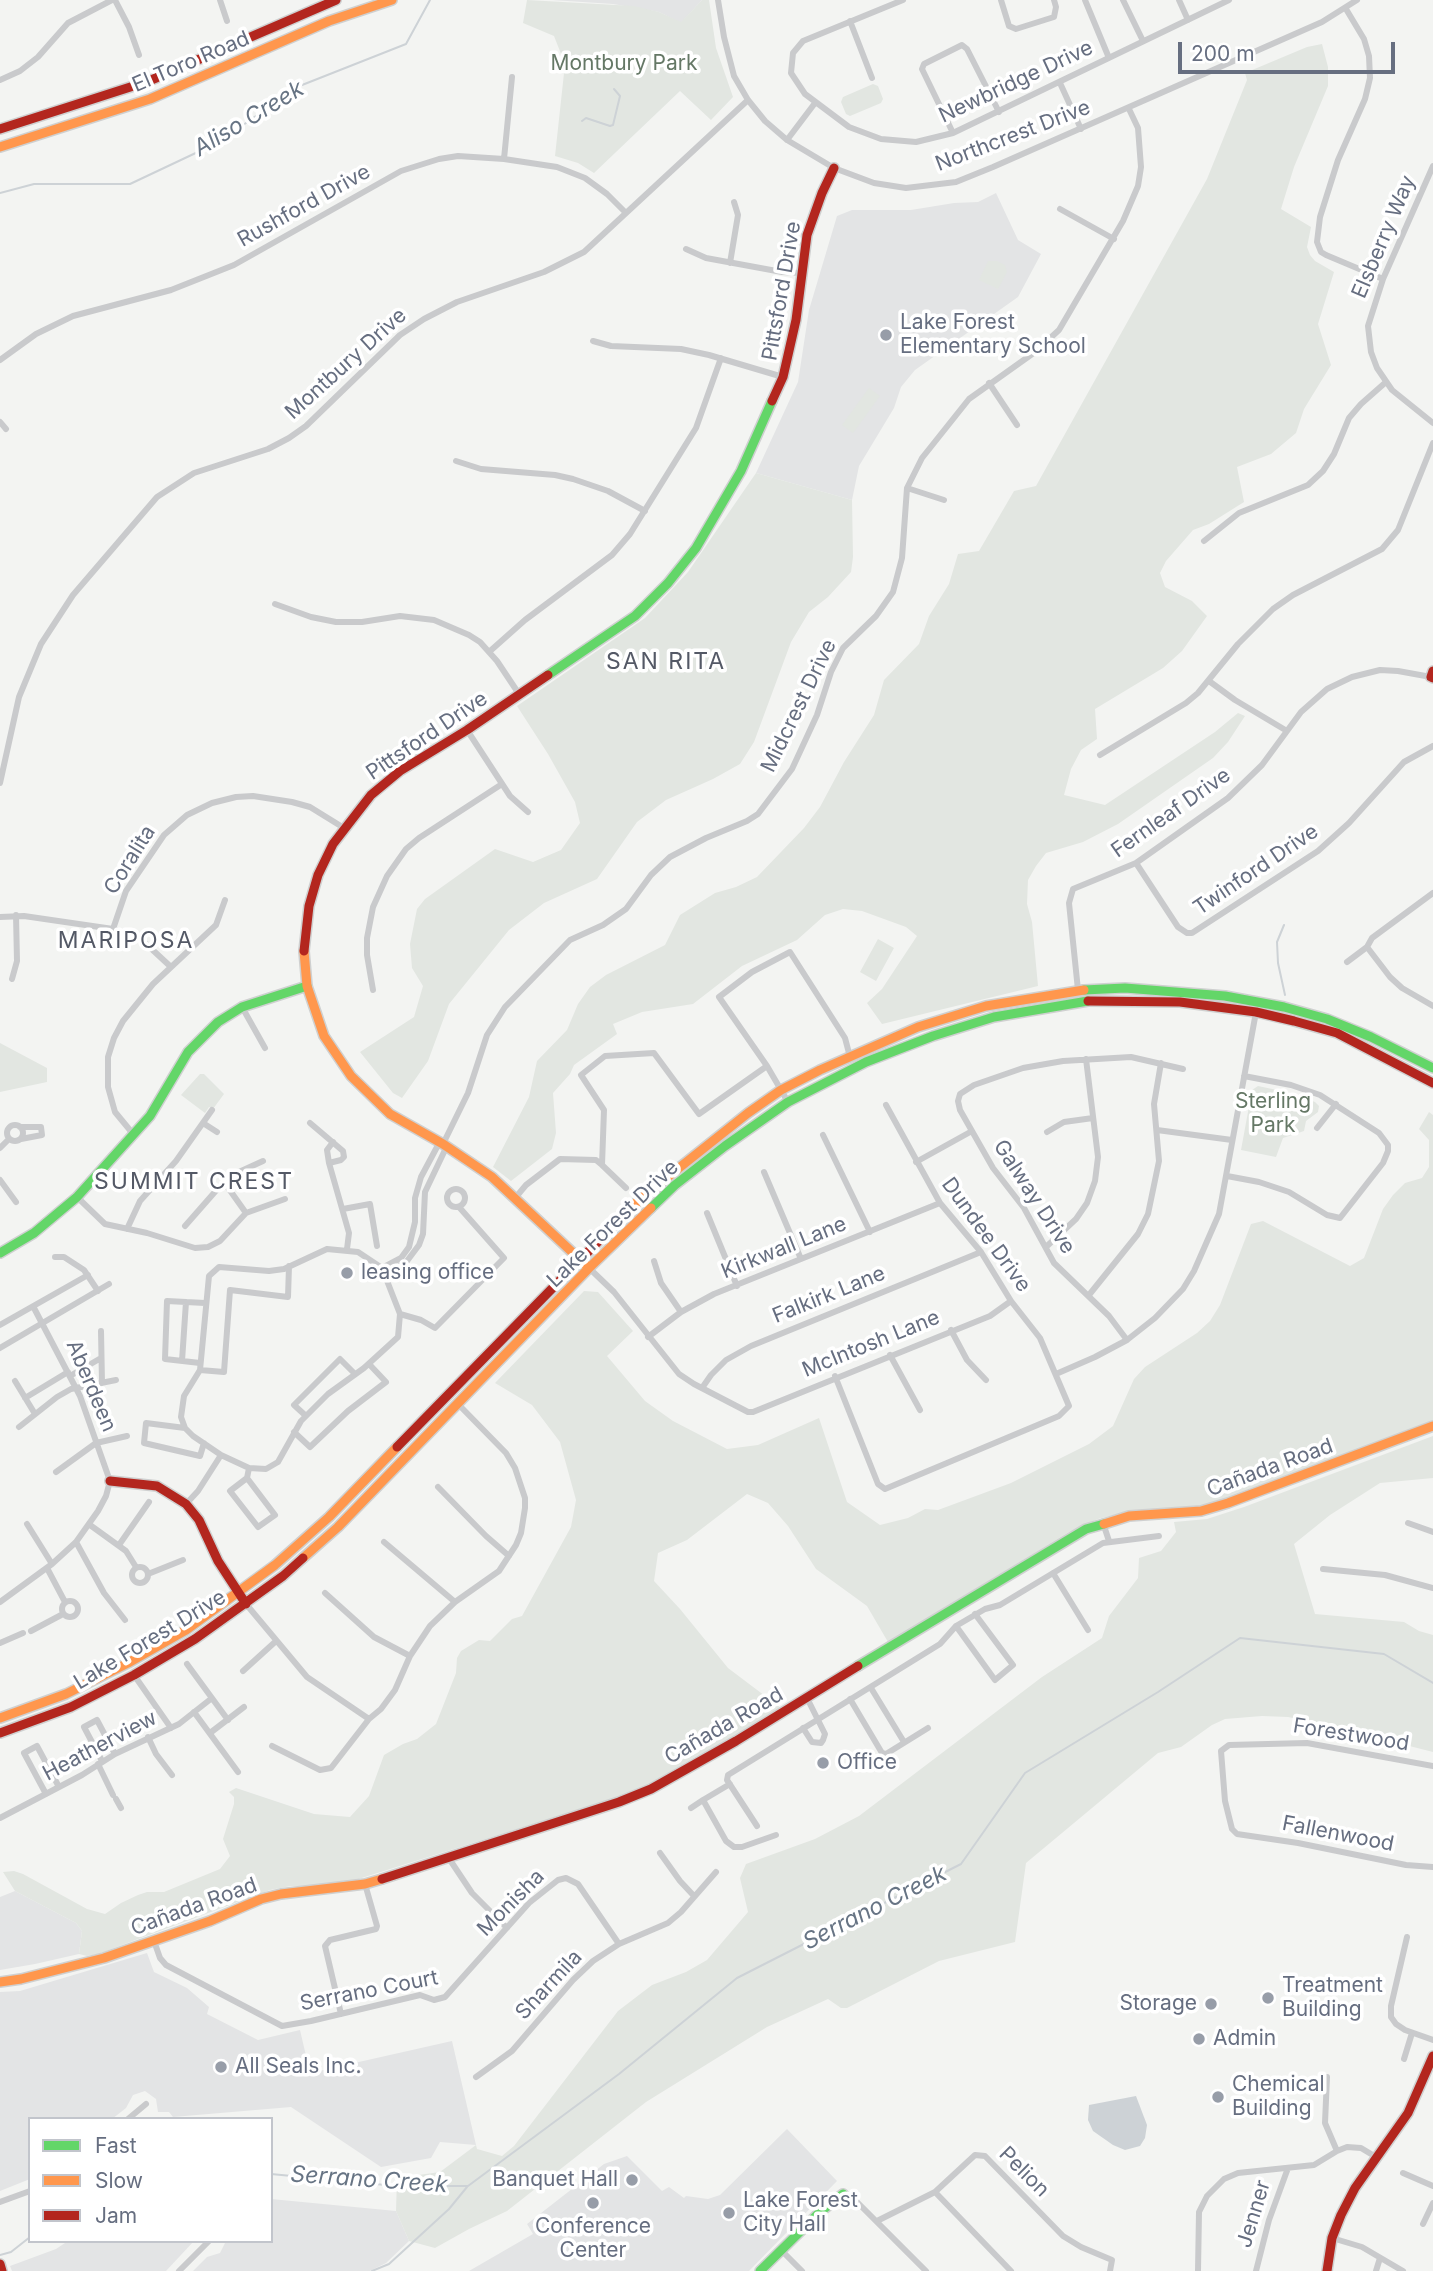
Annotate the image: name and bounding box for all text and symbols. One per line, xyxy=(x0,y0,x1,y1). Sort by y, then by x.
street label: El Toro Road xyxy=(129,26,253,98)
scale bar xyxy=(1181,28,1398,72)
street label: Newbridge Drive xyxy=(935,35,1097,129)
text: 200 m xyxy=(1191,41,1255,66)
park label: Montbury Park xyxy=(550,51,698,77)
water label: Aliso Creek xyxy=(189,75,309,163)
street label: Northcrest Drive xyxy=(932,95,1094,177)
street label: Rushford Drive xyxy=(233,159,375,253)
street label: Elsberry Way xyxy=(1347,172,1421,302)
street label: Pittsford Drive xyxy=(757,219,807,363)
street label: Montbury Drive xyxy=(280,303,412,425)
place label: Lake Forest Elementary School xyxy=(900,310,1086,360)
marker: Lake Forest Elementary School xyxy=(878,327,894,343)
street label: Midcrest Drive xyxy=(756,635,842,777)
district label: SAN RITA xyxy=(607,648,725,676)
street label: Pittsford Drive xyxy=(362,686,492,786)
street label: Fernleaf Drive xyxy=(1107,763,1235,863)
street label: Twinford Drive xyxy=(1189,819,1323,921)
street label: Coralita xyxy=(99,821,161,899)
district label: MARIPOSA xyxy=(59,927,193,955)
park label: Sterling Park xyxy=(1235,1089,1311,1139)
street label: Galway Drive xyxy=(988,1135,1080,1259)
street label: Lake Forest Drive xyxy=(542,1155,684,1293)
district label: SUMMIT CREST xyxy=(96,1168,292,1196)
street label: Dundee Drive xyxy=(936,1173,1036,1297)
street label: Kirkwall Lane xyxy=(718,1211,850,1285)
place label: leasing office xyxy=(361,1260,494,1286)
street label: Falkirk Lane xyxy=(769,1261,889,1329)
marker: leasing office xyxy=(339,1265,355,1281)
street label: McIntosh Lane xyxy=(799,1305,943,1383)
street label: Aberdeen xyxy=(60,1336,122,1436)
street label: Cañada Road xyxy=(1203,1433,1337,1503)
street label: Lake Forest Drive xyxy=(69,1585,231,1695)
street label: Cañada Road xyxy=(660,1682,788,1770)
street label: Heatherview xyxy=(39,1705,161,1787)
street label: Forestwood xyxy=(1291,1713,1411,1757)
place label: Office xyxy=(837,1750,897,1776)
marker: Office xyxy=(815,1755,831,1771)
street label: Fallenwood xyxy=(1280,1811,1396,1857)
water label: Serrano Creek xyxy=(799,1860,951,1956)
street label: Monisha xyxy=(472,1864,550,1942)
street label: Cañada Road xyxy=(127,1872,261,1942)
street label: Sharmila xyxy=(510,1945,588,2025)
street label: Serrano Court xyxy=(298,1965,440,2017)
place label: Treatment Building xyxy=(1282,1973,1383,2023)
marker: Treatment Building xyxy=(1260,1990,1276,2006)
place label: Storage xyxy=(1119,1991,1197,2017)
marker: Storage xyxy=(1203,1996,1219,2012)
place label: Admin xyxy=(1213,2026,1276,2052)
marker: Admin xyxy=(1191,2031,1207,2047)
place label: All Seals Inc. xyxy=(235,2054,361,2080)
marker: All Seals Inc. xyxy=(213,2059,229,2075)
place label: Chemical Building xyxy=(1232,2072,1325,2122)
marker: Chemical Building xyxy=(1210,2089,1226,2105)
legend xyxy=(28,2117,273,2243)
text: Fast xyxy=(95,2133,137,2158)
street label: Pelion xyxy=(994,2142,1054,2202)
water label: Serrano Creek xyxy=(289,2161,449,2199)
place label: Banquet Hall xyxy=(492,2167,618,2193)
text: Slow xyxy=(95,2168,143,2193)
marker: Banquet Hall xyxy=(624,2172,640,2188)
street label: Jenner xyxy=(1232,2177,1276,2251)
place label: Lake Forest City Hall xyxy=(743,2188,858,2238)
marker: Conference Center xyxy=(585,2195,601,2211)
text: Jam xyxy=(95,2203,137,2228)
marker: Lake Forest City Hall xyxy=(721,2205,737,2221)
place label: Conference Center xyxy=(535,2214,651,2264)

